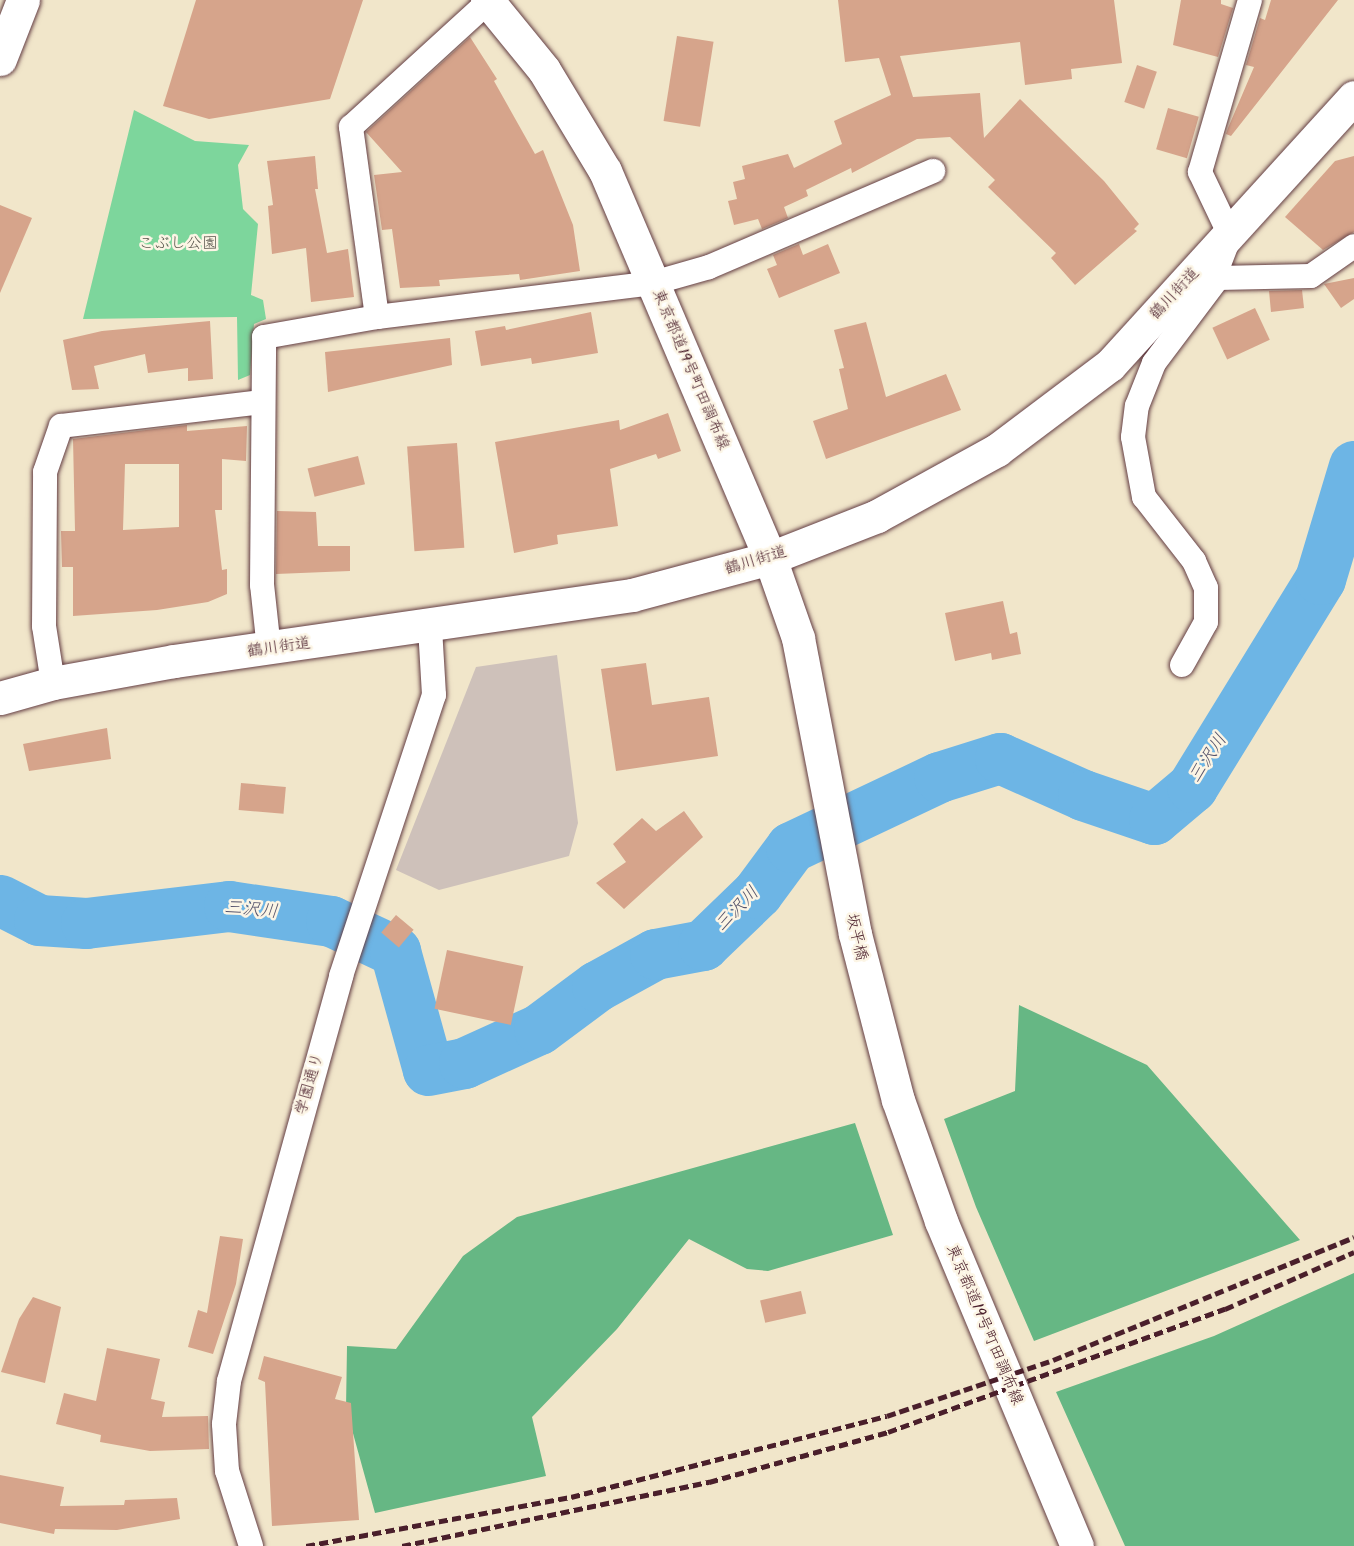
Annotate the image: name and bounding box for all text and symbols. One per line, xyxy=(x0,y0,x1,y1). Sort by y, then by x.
park label: こぶし公園 xyxy=(138,234,218,254)
street label: 鶴川街道 xyxy=(1146,264,1204,324)
street label: 東京都道19号町田調布線 xyxy=(647,287,733,453)
street label: 鶴川街道 xyxy=(723,542,789,580)
street label: 鶴川街道 xyxy=(246,634,312,662)
water label: 三沢川 xyxy=(1185,730,1233,788)
water label: 三沢川 xyxy=(711,883,765,937)
water label: 三沢川 xyxy=(223,898,279,924)
street label: 坂平橋 xyxy=(841,911,871,963)
street label: 学園通り xyxy=(292,1051,328,1117)
street label: 東京都道19号町田調布線 xyxy=(941,1242,1027,1408)

